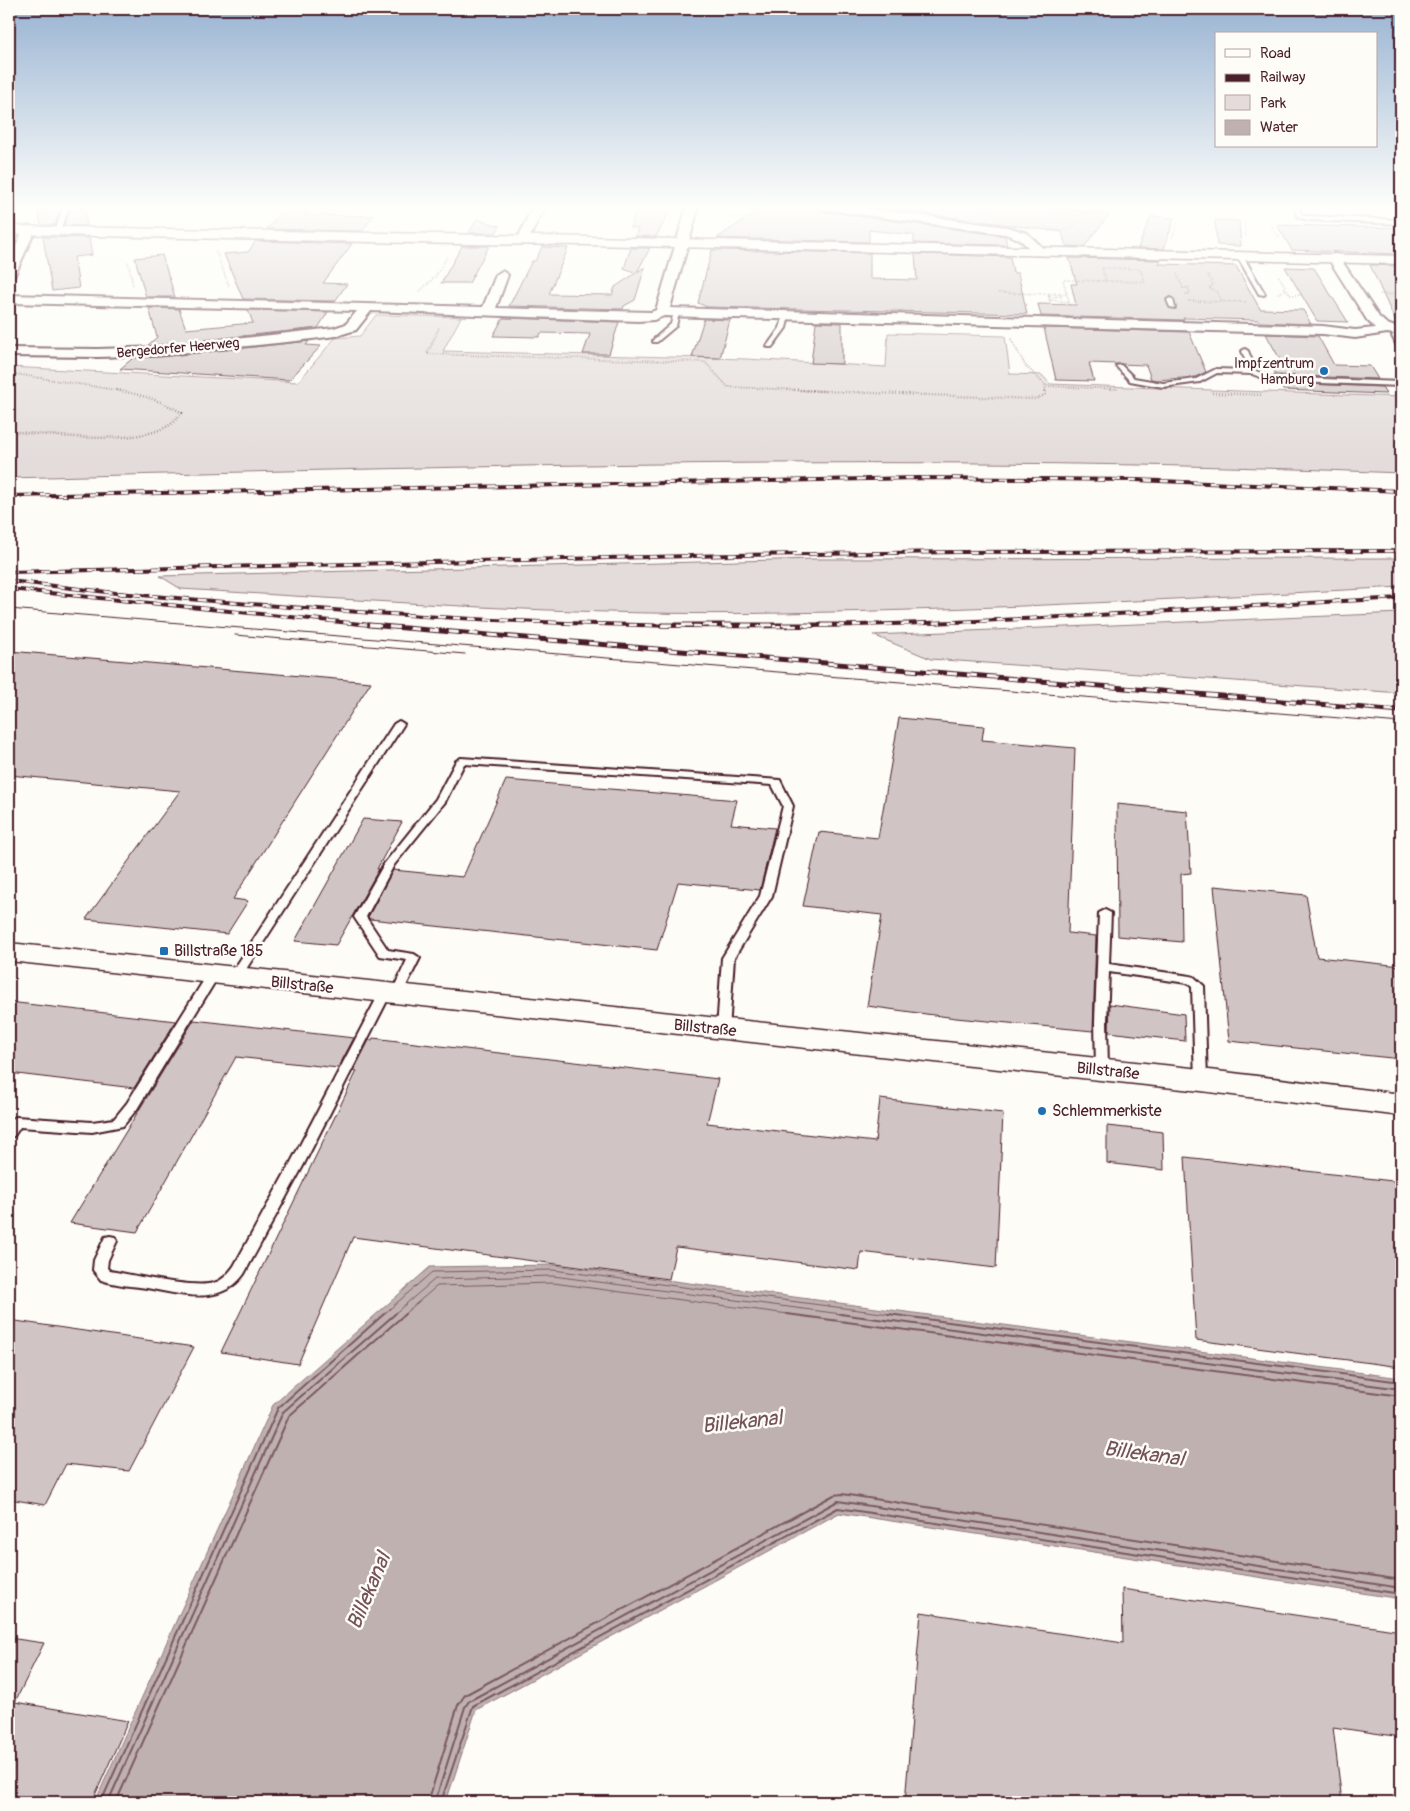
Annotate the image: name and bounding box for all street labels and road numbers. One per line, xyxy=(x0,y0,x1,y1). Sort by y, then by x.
street label: Bergedorfer Heerweg xyxy=(116,334,240,362)
street label: Billstraße xyxy=(270,972,334,998)
street label: Billstraße xyxy=(673,1015,737,1041)
street label: Billstraße xyxy=(1076,1058,1140,1084)

